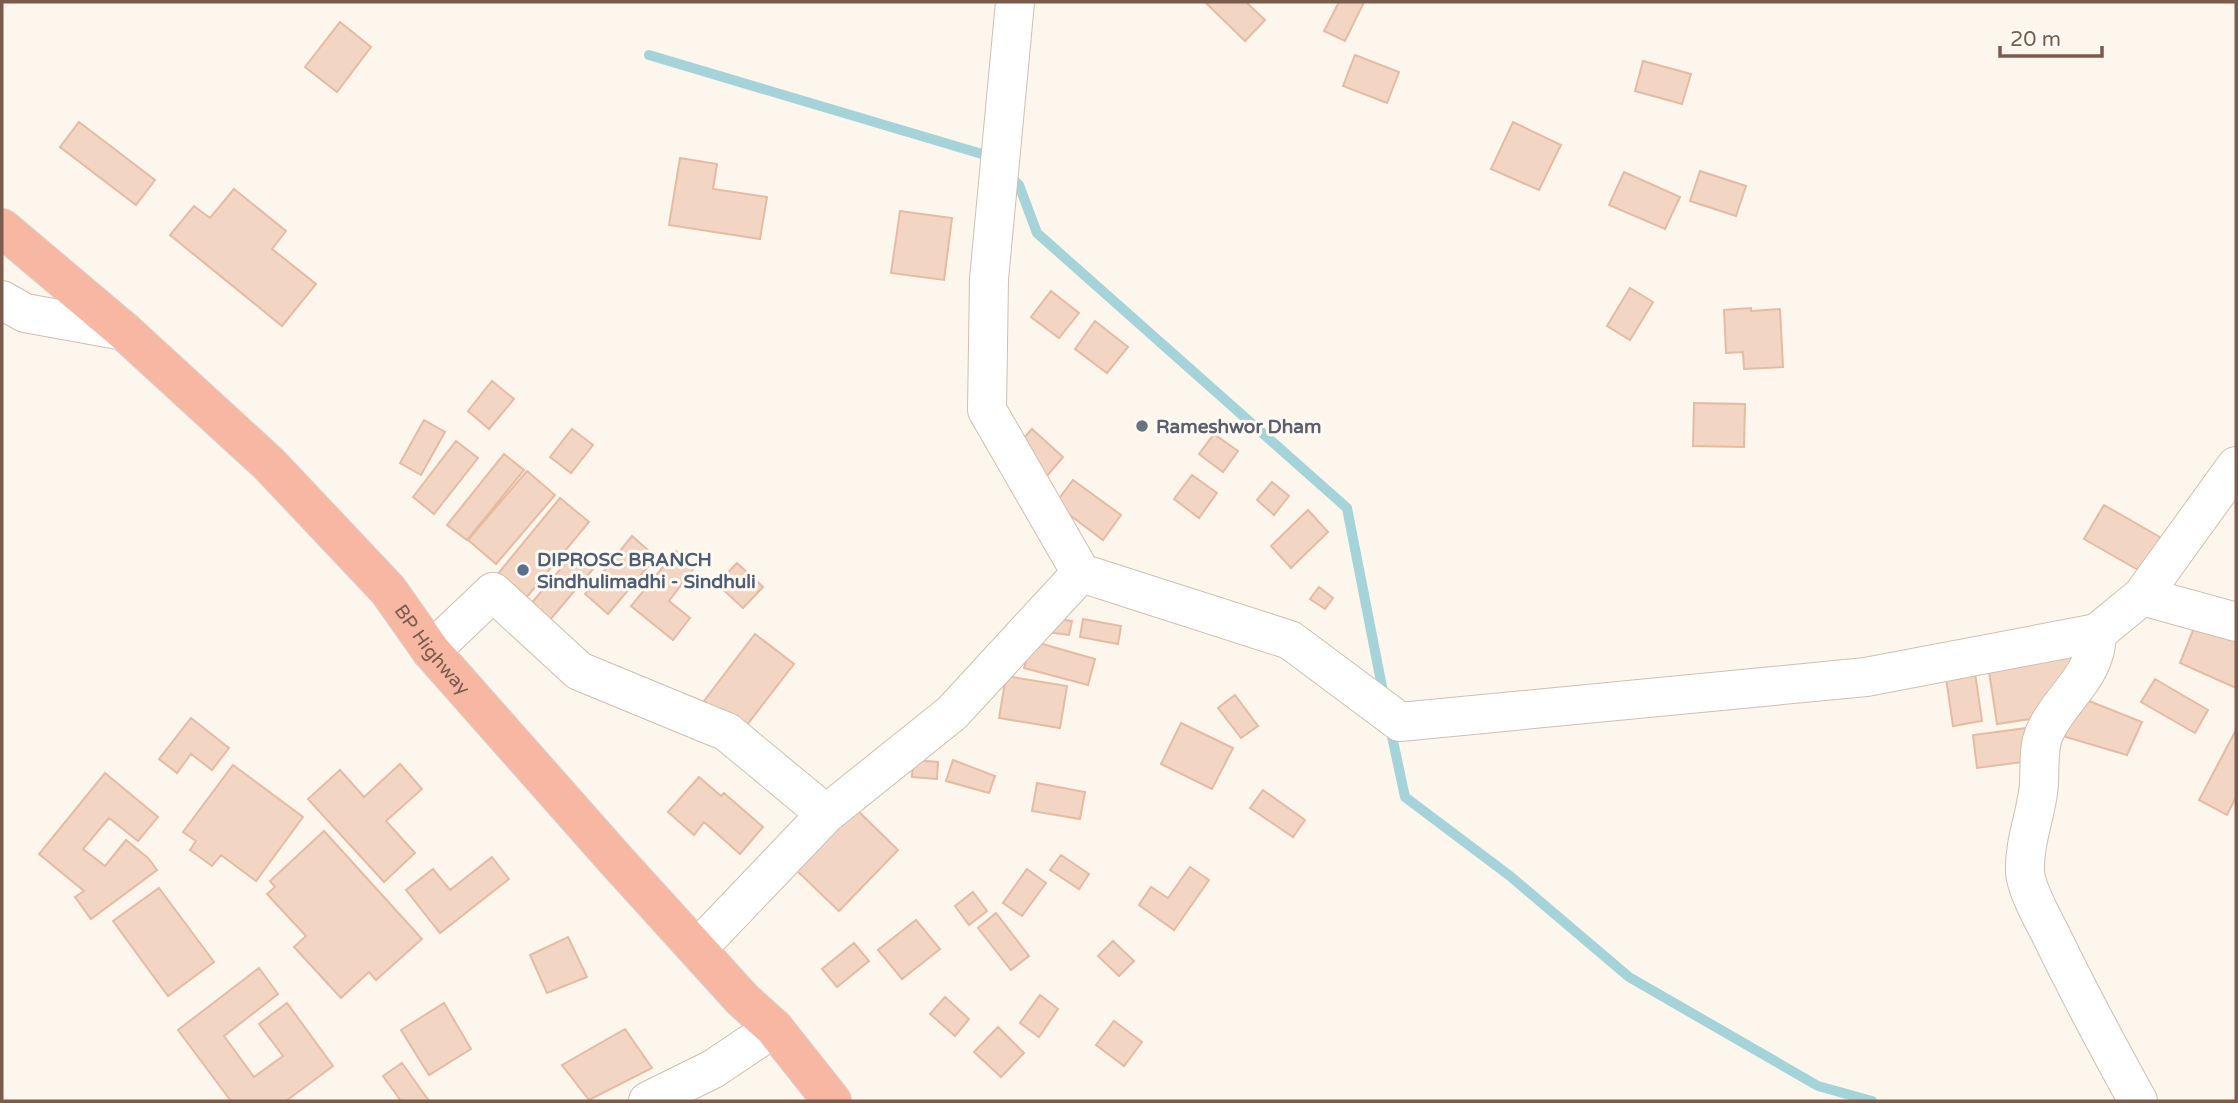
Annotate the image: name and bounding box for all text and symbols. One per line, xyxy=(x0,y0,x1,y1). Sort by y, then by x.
scale bar xyxy=(2000,14,2102,58)
text: 20 m xyxy=(2010,27,2061,52)
place label: Rameshwor Dham xyxy=(1156,416,1321,438)
marker: Rameshwor Dham xyxy=(1134,418,1150,434)
place label: DIPROSC BRANCH Sindhulimadhi - Sindhuli xyxy=(537,549,756,593)
marker: DIPROSC BRANCH Sindhulimadhi - Sindhuli xyxy=(515,562,531,578)
street label: BP Highway xyxy=(390,600,474,699)

